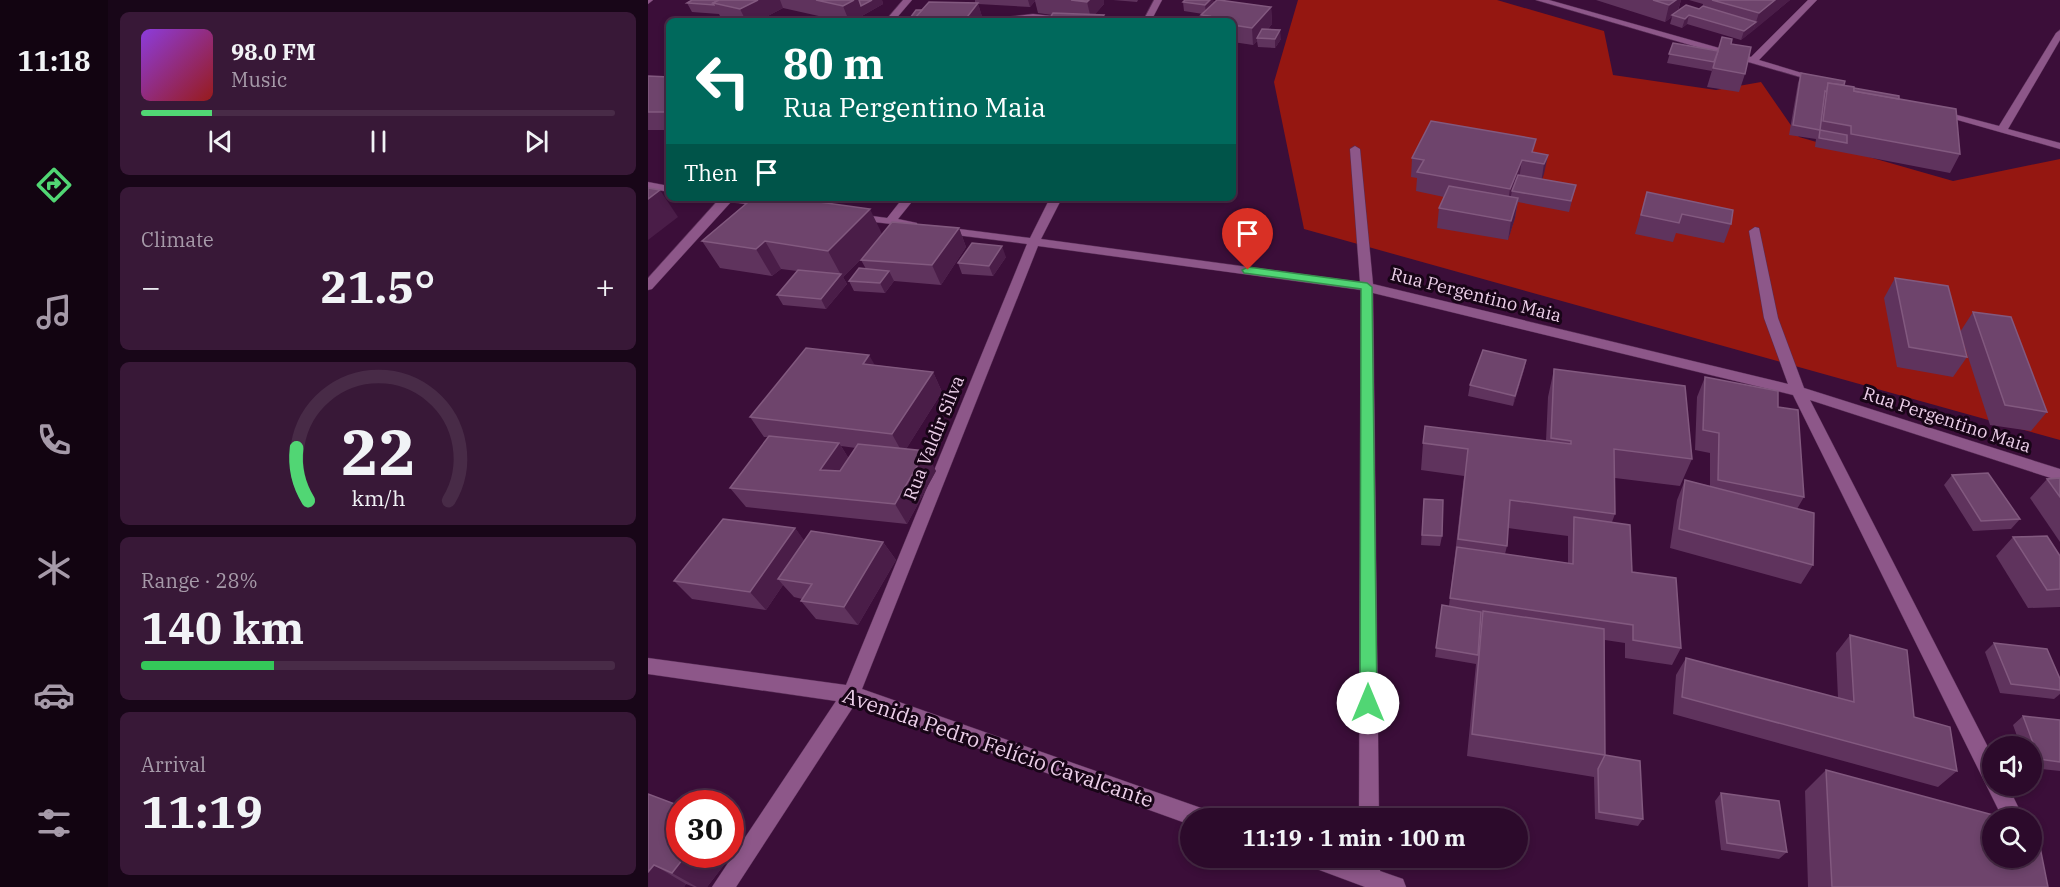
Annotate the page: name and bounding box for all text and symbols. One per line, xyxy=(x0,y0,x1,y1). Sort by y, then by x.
text: 80 m xyxy=(783,36,884,91)
text: 98.0 FM xyxy=(231,37,316,66)
icon: left xyxy=(684,42,762,120)
text: 11:18 xyxy=(18,43,90,78)
text: Music xyxy=(231,66,287,93)
text: Rua Pergentino Maia xyxy=(783,89,1046,124)
icon: previous xyxy=(204,125,237,158)
icon: pause xyxy=(362,125,395,158)
icon: next xyxy=(520,125,553,158)
icon: arrive xyxy=(750,156,783,189)
text: Then xyxy=(684,158,738,187)
icon: directions xyxy=(33,164,75,206)
pin xyxy=(1222,208,1273,270)
icon: arrive xyxy=(1231,217,1264,250)
text: Climate xyxy=(141,226,214,253)
text: 21.5° xyxy=(321,257,435,315)
street label: Rua Pergentino Maia xyxy=(1388,262,1564,327)
text: − xyxy=(141,265,161,308)
text: + xyxy=(595,265,615,308)
icon: music xyxy=(33,291,75,333)
street label: Rua Valdir Silva xyxy=(898,372,969,504)
street label: Rua Pergentino Maia xyxy=(1860,381,2034,458)
text: 22 xyxy=(341,411,415,492)
icon: phone xyxy=(33,419,75,461)
text: km/h xyxy=(351,484,405,512)
icon: climate xyxy=(33,547,75,589)
text: Range · 28% xyxy=(141,567,258,594)
text: 140 km xyxy=(141,598,304,656)
position arrow xyxy=(1336,671,1400,735)
icon: car xyxy=(33,674,75,716)
street label: Avenida Pedro Felício Cavalcante xyxy=(839,681,1157,813)
map controls xyxy=(1982,736,2042,868)
button: sound xyxy=(1982,736,2042,796)
text: Arrival xyxy=(141,751,206,778)
text: 11:19 xyxy=(141,782,263,840)
speed limit sign: 30 xyxy=(666,790,744,868)
icon: filters xyxy=(33,802,75,844)
button: search xyxy=(1982,808,2042,868)
text: 11:19 · 1 min · 100 m xyxy=(1242,823,1466,852)

